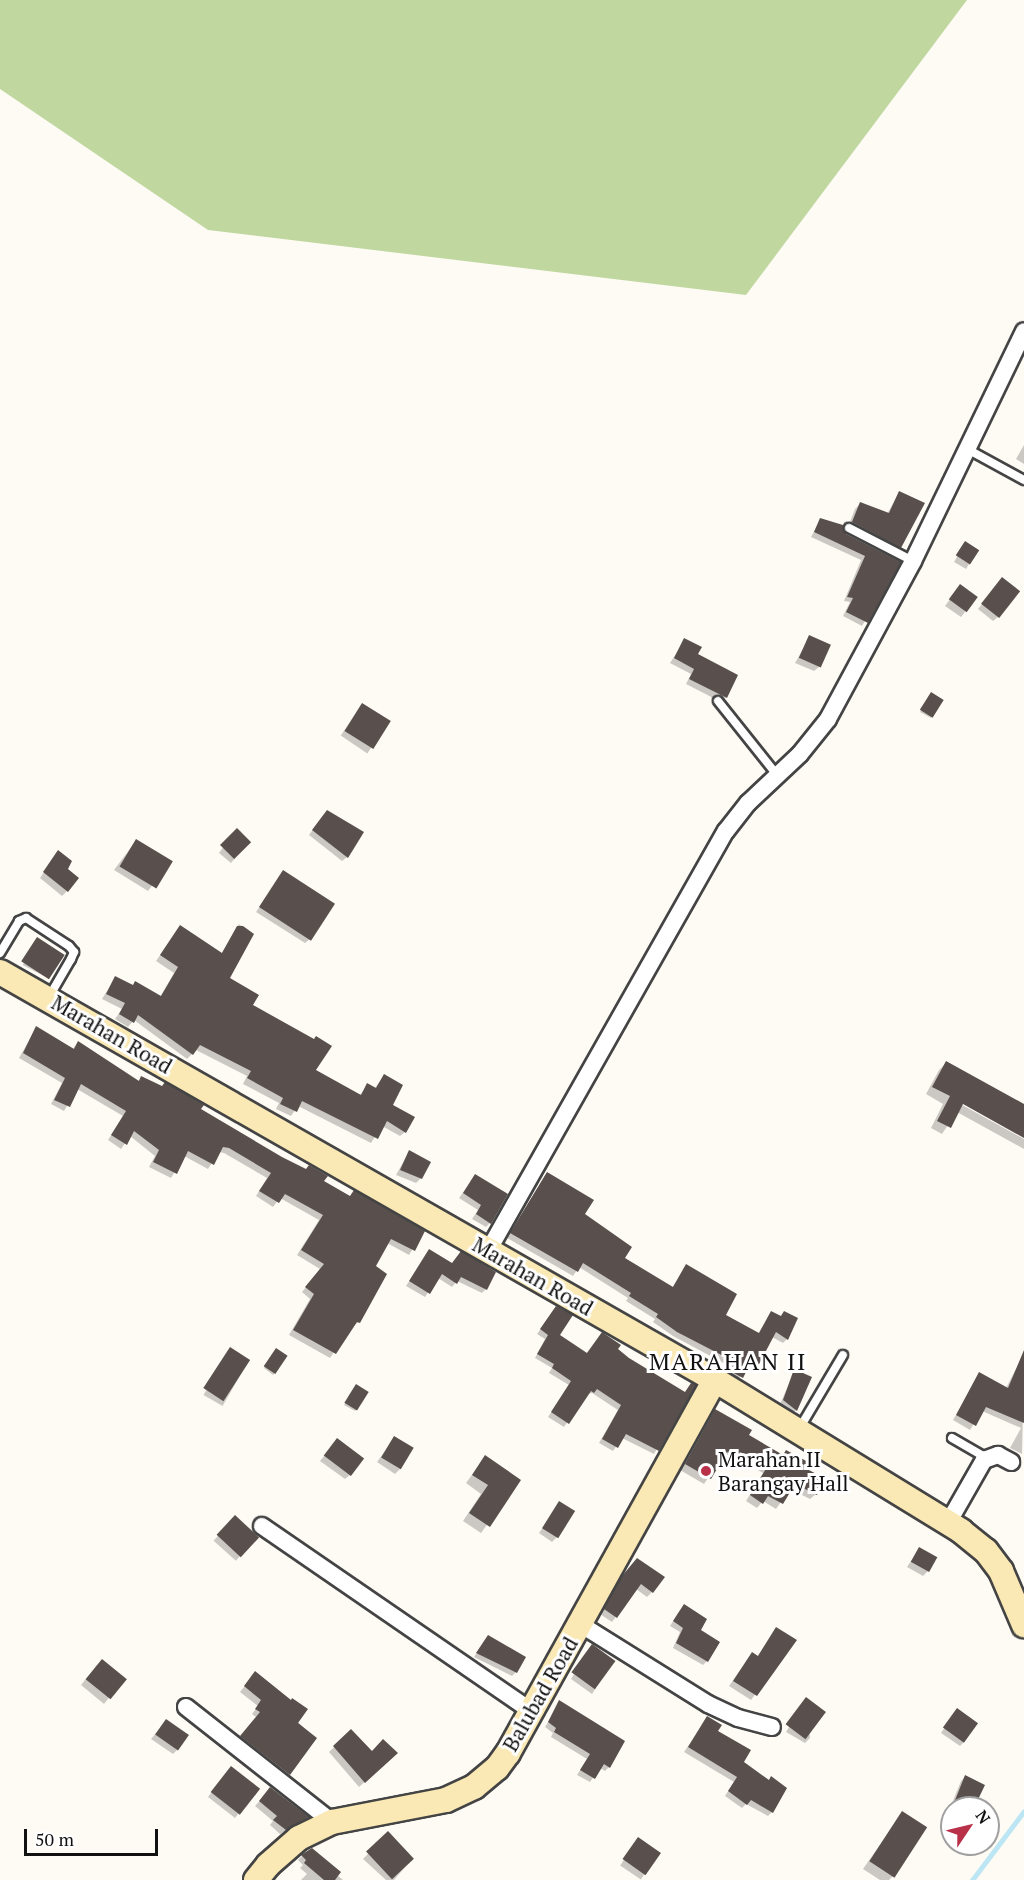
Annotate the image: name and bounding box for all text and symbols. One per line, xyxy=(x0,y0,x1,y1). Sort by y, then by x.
street label: Marahan Road xyxy=(47,989,177,1079)
street label: Marahan Road xyxy=(468,1231,598,1321)
district label: MARAHAN II xyxy=(649,1348,807,1376)
place label: Marahan II Barangay Hall xyxy=(718,1446,849,1496)
marker: Marahan II Barangay Hall xyxy=(699,1464,713,1478)
street label: Balubad Road xyxy=(497,1632,583,1756)
north arrow xyxy=(940,1796,1000,1856)
text: N xyxy=(971,1806,996,1828)
scale bar xyxy=(27,1817,160,1855)
text: 50 m xyxy=(35,1827,74,1851)

